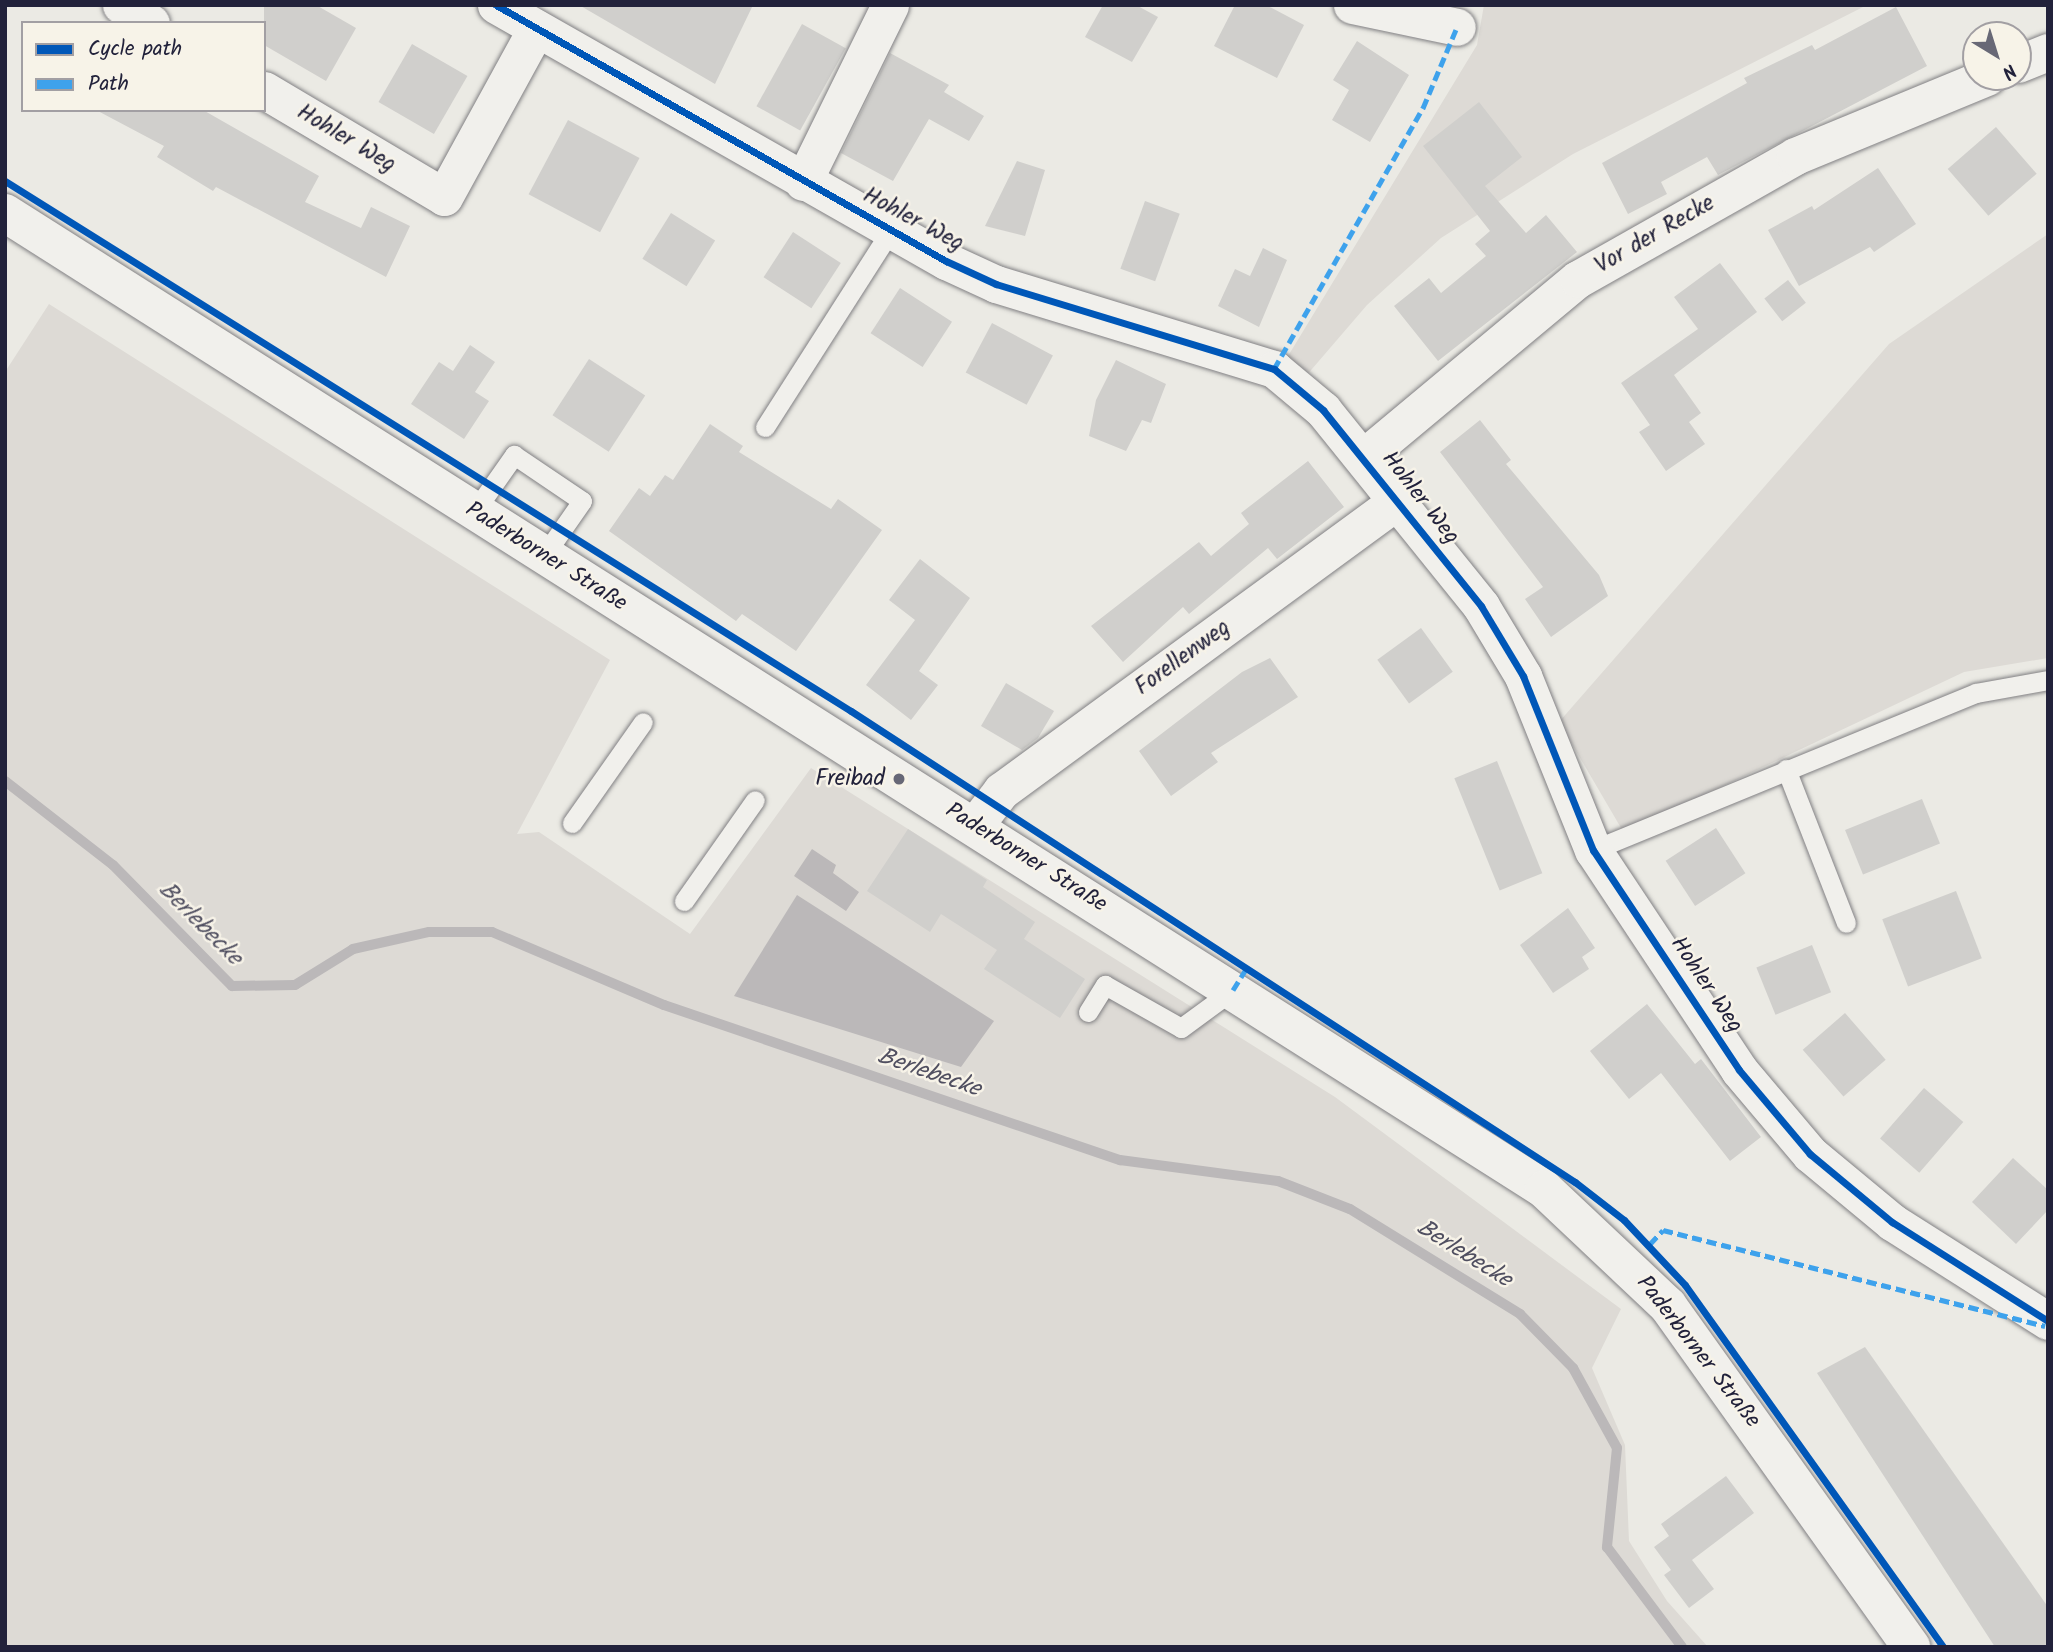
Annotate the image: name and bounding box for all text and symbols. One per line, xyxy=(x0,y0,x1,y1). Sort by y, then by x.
legend xyxy=(21,21,266,112)
north arrow xyxy=(1962,21,2032,91)
text: Cycle path xyxy=(88,33,182,66)
text: N xyxy=(1995,55,2023,86)
text: Path xyxy=(88,68,129,101)
street label: Hohler Weg xyxy=(292,99,400,179)
street label: Hohler Weg xyxy=(858,182,968,258)
street label: Vor der Recke xyxy=(1590,190,1720,280)
street label: Hohler Weg xyxy=(1375,446,1465,550)
street label: Paderborner Straße xyxy=(460,496,632,618)
street label: Forellenweg xyxy=(1130,614,1236,702)
place label: Freibad xyxy=(815,765,885,793)
marker: Freibad xyxy=(891,771,907,787)
street label: Paderborner Straße xyxy=(940,797,1112,919)
water label: Berlebecke xyxy=(152,876,248,972)
street label: Hohler Weg xyxy=(1664,932,1748,1038)
water label: Berlebecke xyxy=(874,1042,984,1104)
water label: Berlebecke xyxy=(1411,1213,1517,1295)
street label: Paderborner Straße xyxy=(1630,1270,1766,1434)

